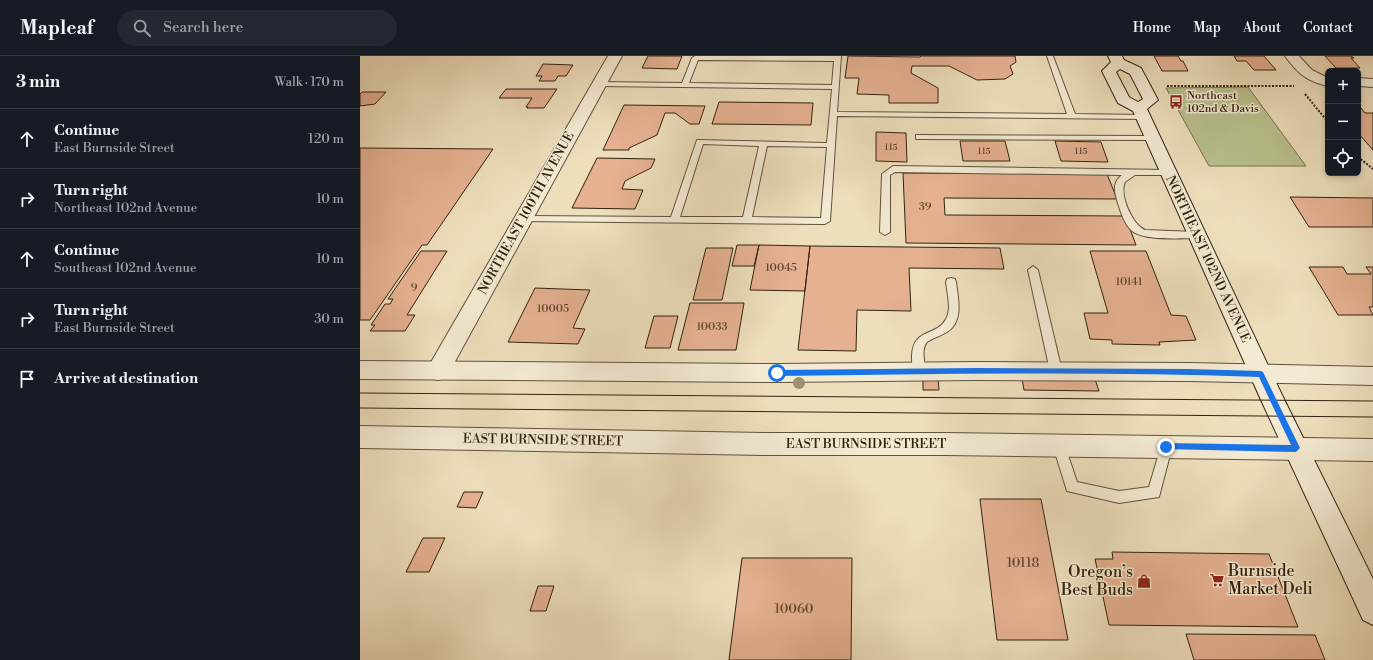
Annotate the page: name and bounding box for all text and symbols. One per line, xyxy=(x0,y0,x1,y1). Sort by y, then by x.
search box xyxy=(117,10,397,46)
text: Mapleaf xyxy=(20,16,93,40)
icon: search xyxy=(131,17,153,39)
text: Search here xyxy=(163,18,243,37)
text: Home xyxy=(1133,19,1171,37)
text: Map xyxy=(1193,19,1221,37)
text: About xyxy=(1243,19,1281,37)
text: Contact xyxy=(1303,19,1353,37)
map controls xyxy=(1325,68,1361,176)
button: + xyxy=(1325,68,1361,104)
text: 3 min xyxy=(16,71,60,93)
text: Walk · 170 m xyxy=(274,74,344,90)
place label: Northeast 102nd & Davis xyxy=(1187,89,1259,116)
bus stop icon: Northeast 102nd & Davis xyxy=(1168,94,1184,110)
button: − xyxy=(1325,104,1361,140)
text: Continue xyxy=(54,121,119,140)
icon: ahead xyxy=(16,128,38,150)
street label: NORTHEAST 100TH AVENUE xyxy=(474,129,578,297)
text: 120 m xyxy=(308,131,344,147)
text: East Burnside Street xyxy=(54,140,175,156)
button: locate xyxy=(1325,140,1361,176)
house number: 115 xyxy=(884,142,898,153)
house number: 115 xyxy=(977,146,991,157)
house number: 115 xyxy=(1074,146,1088,157)
street label: NORTHEAST 102ND AVENUE xyxy=(1162,173,1254,345)
text: Turn right xyxy=(54,181,128,200)
icon: right xyxy=(16,188,38,210)
text: 10 m xyxy=(316,191,344,207)
text: Northeast 102nd Avenue xyxy=(54,200,197,216)
house number: 39 xyxy=(919,200,932,214)
text: Continue xyxy=(54,241,119,260)
icon: ahead xyxy=(16,248,38,270)
text: 10 m xyxy=(316,251,344,267)
text: Southeast 102nd Avenue xyxy=(54,260,197,276)
house number: 10045 xyxy=(765,261,797,275)
house number: 10141 xyxy=(1116,275,1143,289)
house number: 9 xyxy=(411,281,418,295)
text: Turn right xyxy=(54,301,128,320)
house number: 10005 xyxy=(537,302,569,316)
icon: right xyxy=(16,308,38,330)
text: 30 m xyxy=(314,311,344,327)
text: East Burnside Street xyxy=(54,320,175,336)
house number: 10033 xyxy=(696,320,728,334)
route start xyxy=(768,364,786,382)
icon: arrive xyxy=(16,368,38,390)
text: Arrive at destination xyxy=(54,369,198,388)
street label: EAST BURNSIDE STREET xyxy=(463,431,623,449)
street label: EAST BURNSIDE STREET xyxy=(786,436,946,452)
route end xyxy=(1157,438,1175,456)
house number: 10118 xyxy=(1007,555,1039,571)
place label: Burnside Market Deli xyxy=(1227,561,1313,599)
place label: Oregon’s Best Buds xyxy=(1060,562,1133,600)
supermarket icon: Burnside Market Deli xyxy=(1209,572,1225,588)
shop icon: Oregon’s Best Buds xyxy=(1136,573,1152,589)
house number: 10060 xyxy=(775,601,814,617)

